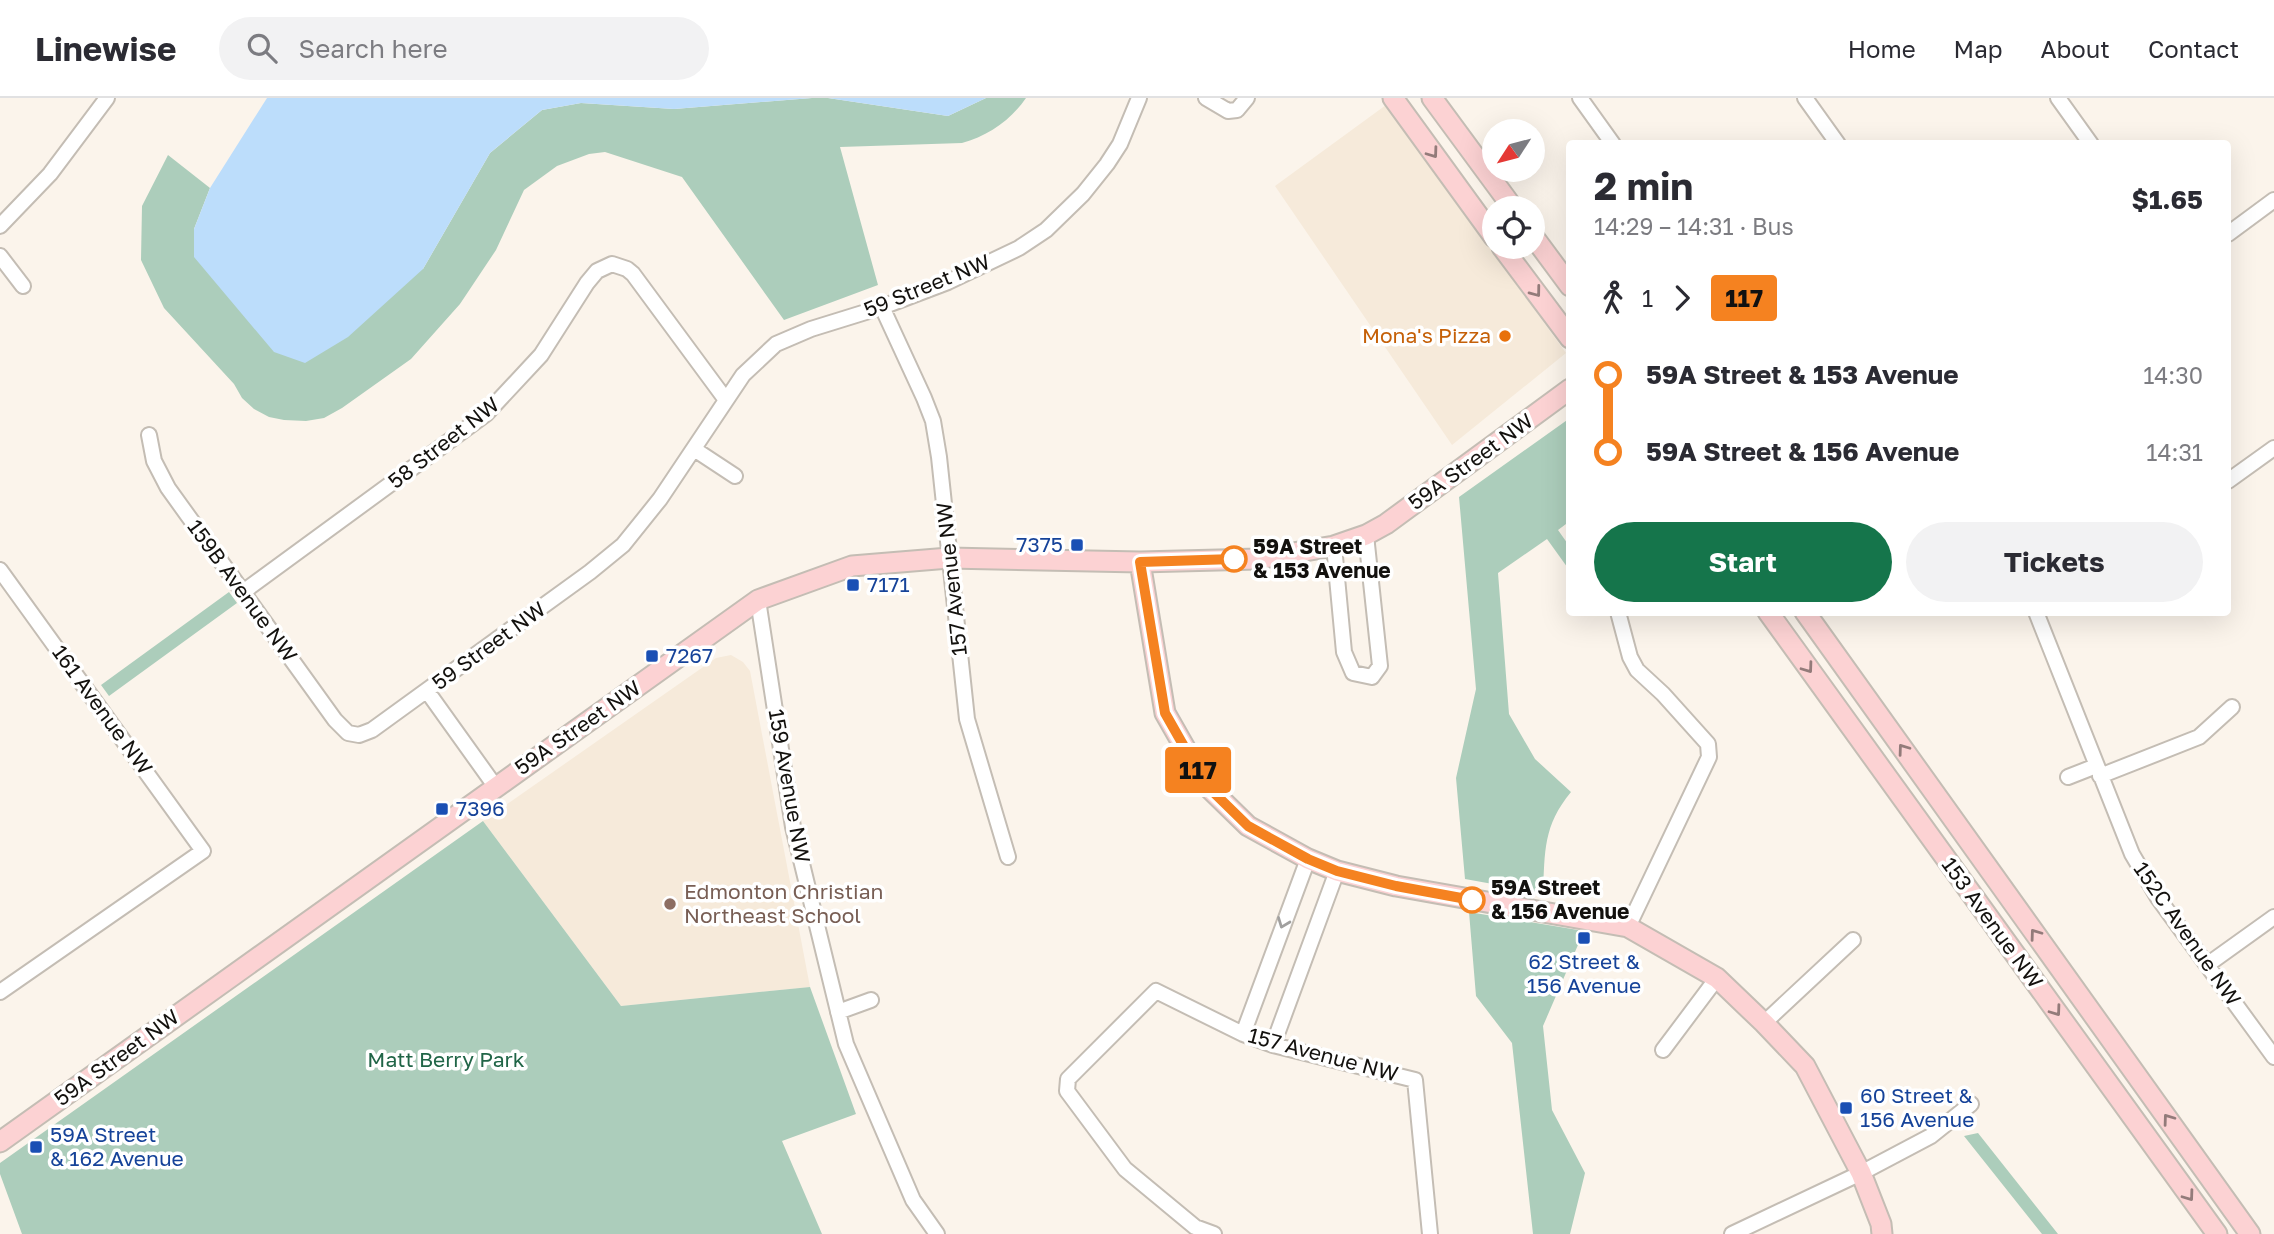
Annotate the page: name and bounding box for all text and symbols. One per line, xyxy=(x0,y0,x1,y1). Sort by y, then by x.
search box xyxy=(219,17,709,80)
text: Linewise xyxy=(35,29,177,68)
icon: search xyxy=(243,29,281,67)
text: Search here xyxy=(299,33,448,64)
text: Home xyxy=(1848,34,1916,63)
text: Map xyxy=(1954,34,2003,63)
text: About xyxy=(2041,34,2110,63)
text: Contact xyxy=(2148,34,2239,63)
north arrow xyxy=(1482,119,1545,182)
map controls xyxy=(1482,119,1545,259)
one-way arrow xyxy=(1424,145,1437,158)
text: 2 min xyxy=(1594,163,1693,208)
text: $1.65 xyxy=(2131,184,2203,215)
button: locate xyxy=(1482,196,1545,259)
text: 14:29 – 14:31 · Bus xyxy=(1594,212,1794,240)
street label: 59 Street NW xyxy=(860,248,993,322)
icon: walk xyxy=(1594,279,1632,317)
icon: forward xyxy=(1663,279,1701,317)
text: 117 xyxy=(1725,283,1763,312)
one-way arrow xyxy=(1528,284,1540,297)
text: 1 xyxy=(1642,284,1653,312)
place label: Mona's Pizza xyxy=(1362,322,1491,348)
marker: Mona's Pizza xyxy=(1497,328,1513,344)
text: 59A Street & 153 Avenue xyxy=(1646,359,1959,390)
text: 14:30 xyxy=(2143,361,2203,389)
street label: 58 Street NW xyxy=(383,391,504,494)
street label: 59A Street NW xyxy=(1403,407,1538,515)
text: 59A Street & 156 Avenue xyxy=(1646,436,1959,467)
text: 14:31 xyxy=(2146,438,2203,466)
street label: 157 Avenue NW xyxy=(930,501,972,657)
street label: 159B Avenue NW xyxy=(182,514,303,667)
button: Start xyxy=(1594,522,1892,602)
button: Tickets xyxy=(1906,522,2203,602)
place label: 7375 xyxy=(1016,531,1063,557)
place label: 59A Street & 153 Avenue xyxy=(1253,533,1391,583)
marker: 7375 xyxy=(1069,537,1085,553)
marker: 59A Street & 153 Avenue xyxy=(1221,546,1247,572)
place label: 7171 xyxy=(867,571,910,597)
marker: 7171 xyxy=(845,577,861,593)
street label: 59 Street NW xyxy=(427,595,550,695)
street label: 161 Avenue NW xyxy=(47,640,159,779)
place label: 7267 xyxy=(666,642,713,668)
marker: 7267 xyxy=(644,648,660,664)
one-way arrow xyxy=(1800,660,1812,673)
street label: 59A Street NW xyxy=(509,674,645,780)
street label: 159 Avenue NW xyxy=(764,707,816,865)
one-way arrow xyxy=(1898,744,1911,757)
line badge: 117 xyxy=(1158,747,1238,793)
text: 117 xyxy=(1179,755,1217,784)
place label: 7396 xyxy=(456,795,505,821)
marker: 7396 xyxy=(434,801,450,817)
street label: 153 Avenue NW xyxy=(1937,852,2049,993)
street label: 152C Avenue NW xyxy=(2129,857,2247,1010)
place label: 59A Street & 156 Avenue xyxy=(1491,874,1629,924)
place label: Edmonton Christian Northeast School xyxy=(684,878,884,928)
marker: 59A Street & 156 Avenue xyxy=(1459,887,1485,913)
marker: Edmonton Christian Northeast School xyxy=(662,896,678,912)
one-way arrow xyxy=(1278,916,1292,928)
one-way arrow xyxy=(2031,929,2043,942)
marker: 62 Street & 156 Avenue xyxy=(1576,930,1592,946)
place label: 62 Street & 156 Avenue xyxy=(1527,948,1641,998)
street label: 59A Street NW xyxy=(49,1003,184,1111)
one-way arrow xyxy=(2048,1003,2060,1016)
street label: 157 Avenue NW xyxy=(1245,1022,1401,1087)
park label: Matt Berry Park xyxy=(367,1046,525,1072)
place label: 60 Street & 156 Avenue xyxy=(1860,1082,1974,1132)
marker: 60 Street & 156 Avenue xyxy=(1838,1100,1854,1116)
one-way arrow xyxy=(2164,1114,2176,1127)
place label: 59A Street & 162 Avenue xyxy=(50,1121,184,1171)
marker: 59A Street & 162 Avenue xyxy=(28,1139,44,1155)
one-way arrow xyxy=(2181,1188,2193,1201)

